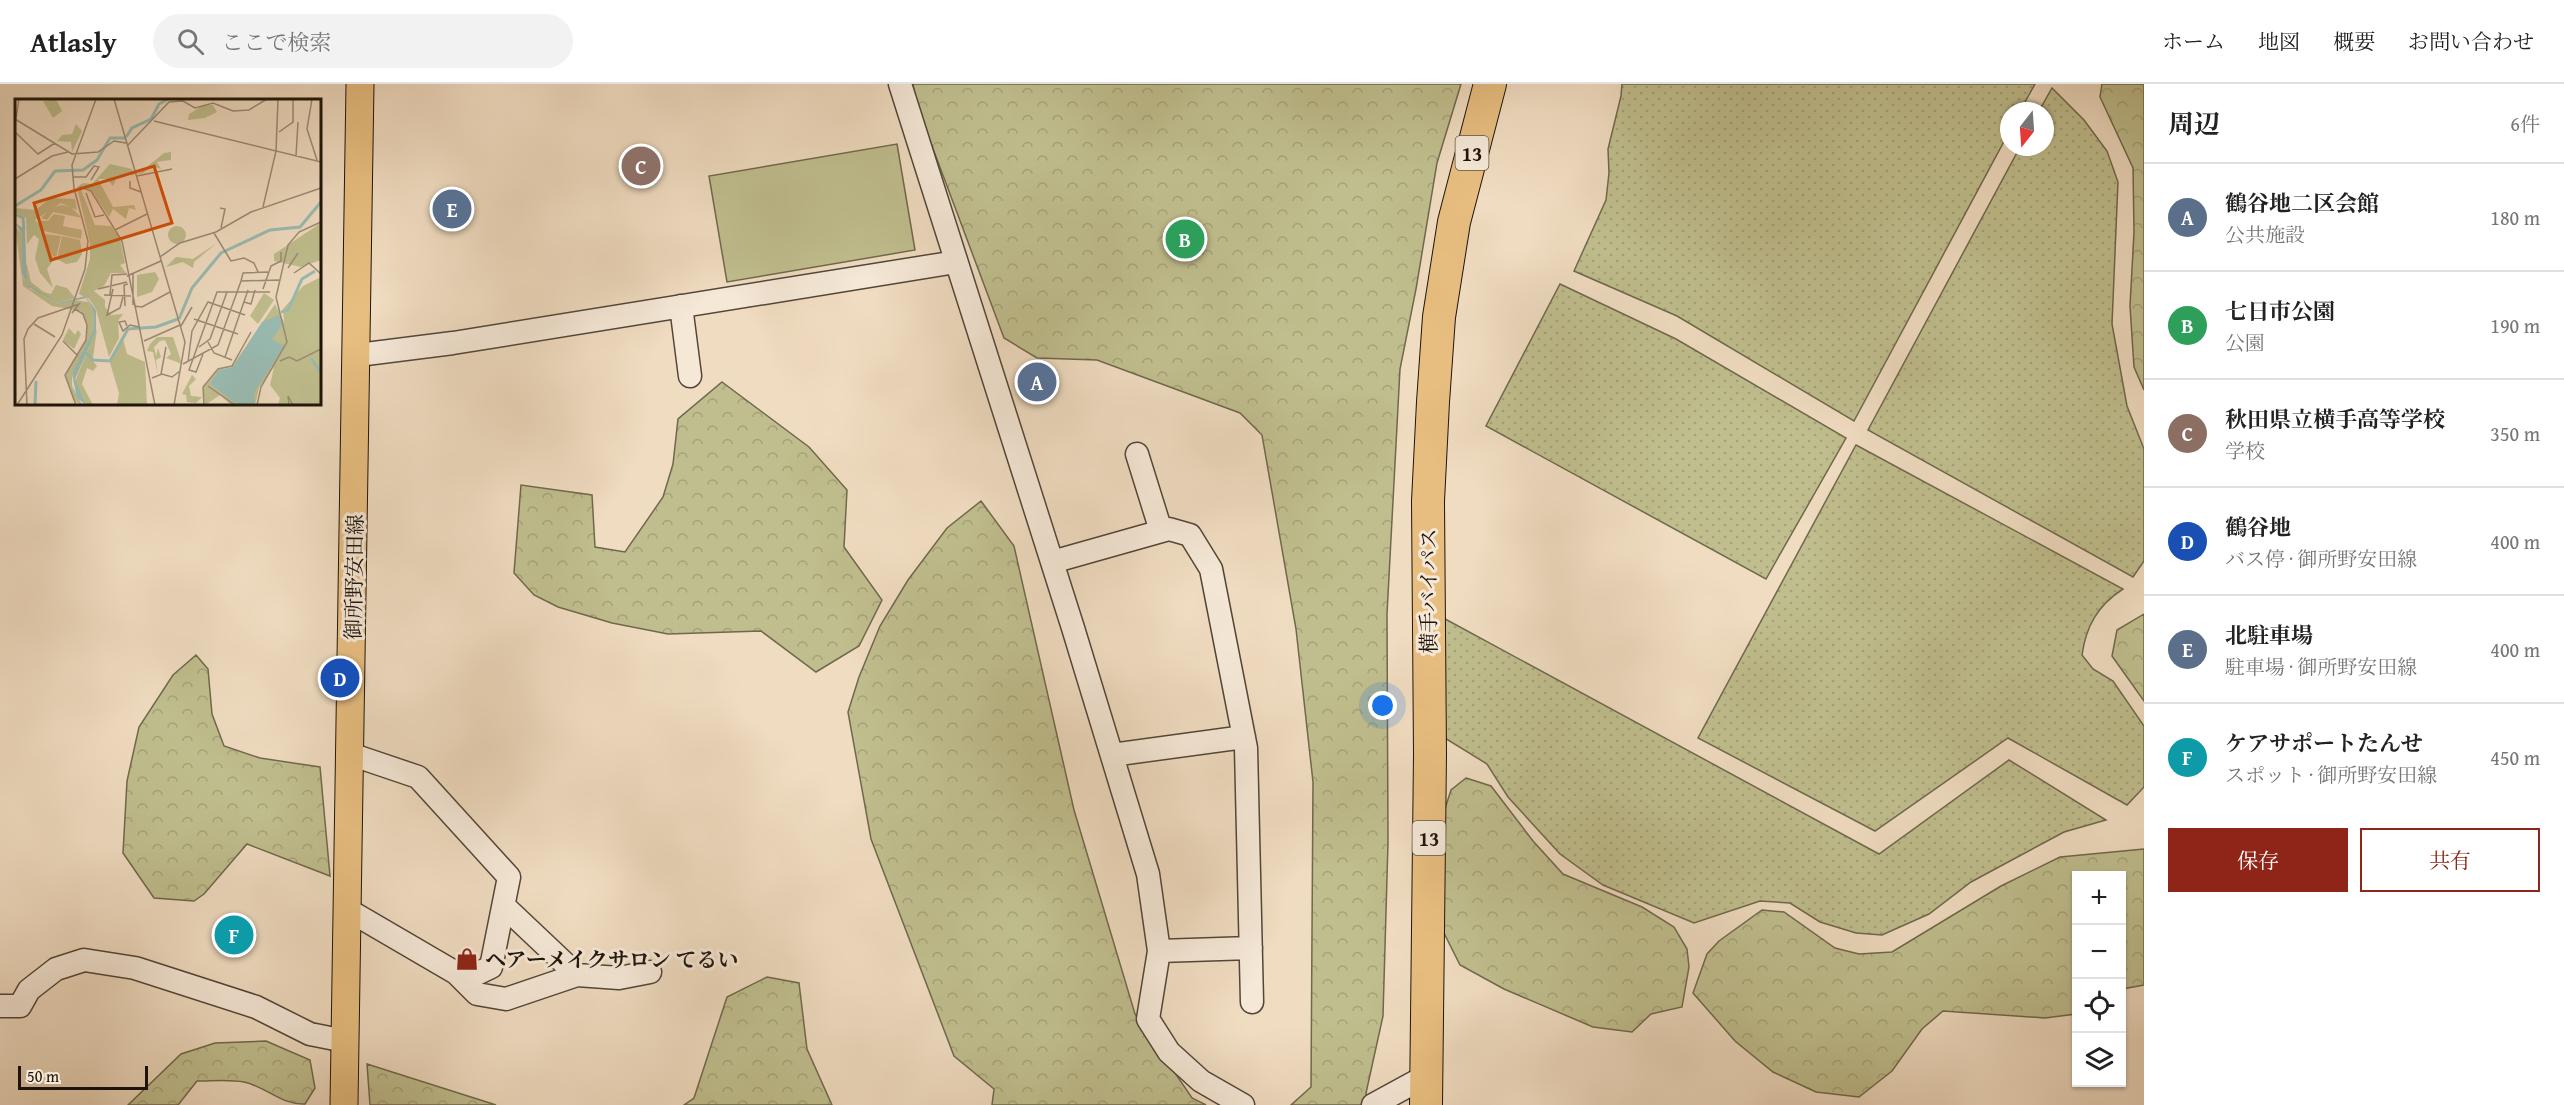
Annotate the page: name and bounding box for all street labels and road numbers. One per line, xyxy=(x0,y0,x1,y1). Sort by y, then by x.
road number: 13 xyxy=(1456,136,1488,170)
street label: 御所野安田線 xyxy=(337,514,371,640)
street label: 横手バイパス xyxy=(1413,528,1444,654)
road number: 13 xyxy=(1412,821,1446,855)

